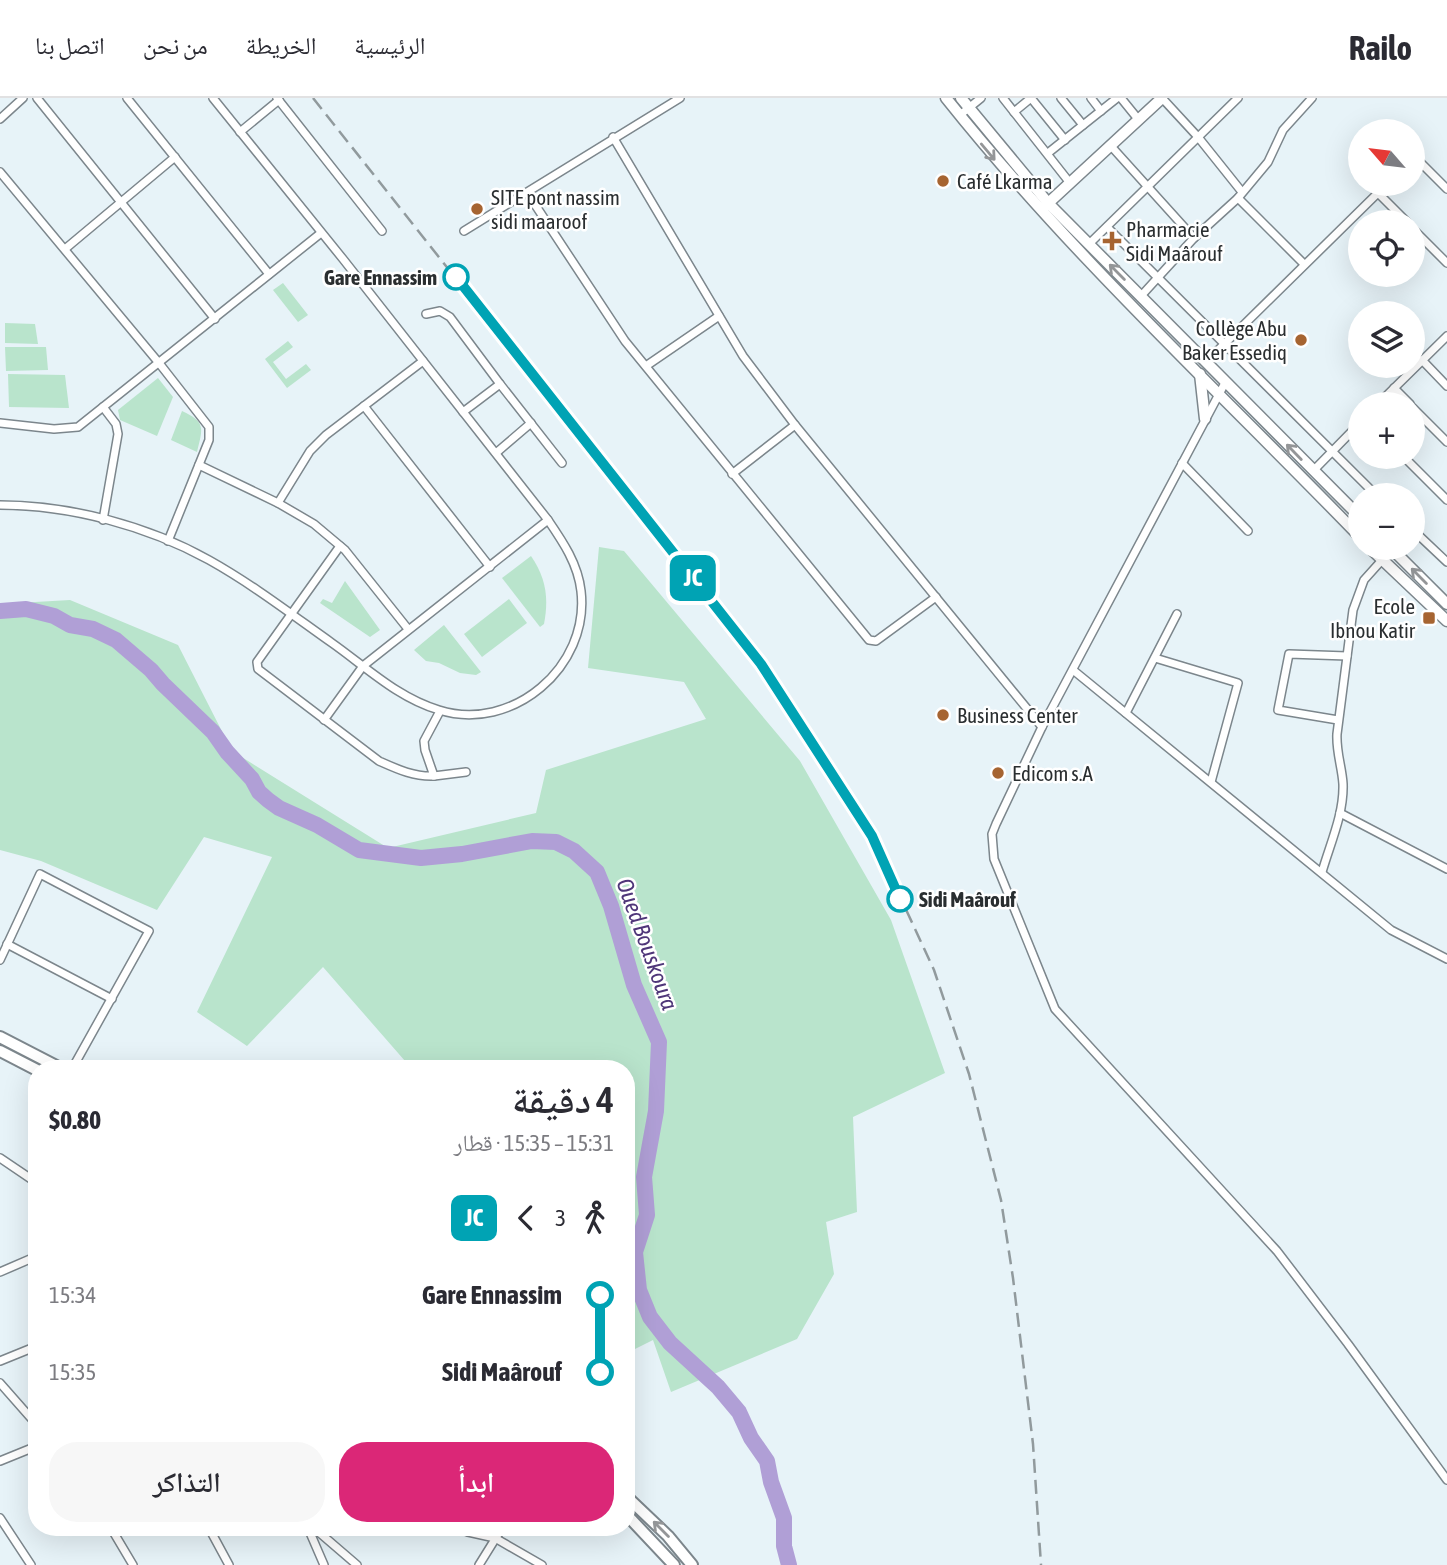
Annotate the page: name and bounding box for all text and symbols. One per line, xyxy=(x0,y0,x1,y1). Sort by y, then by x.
text: Railo xyxy=(1349,29,1412,67)
text: اتصل بنا xyxy=(35,32,105,59)
text: من نحن xyxy=(143,32,208,59)
text: الخريطة xyxy=(246,32,316,59)
text: الرئيسية xyxy=(354,32,425,59)
north arrow xyxy=(1348,119,1424,196)
map controls xyxy=(1348,119,1425,560)
one-way arrow xyxy=(980,142,996,160)
place label: Café Lkarma xyxy=(957,169,1053,193)
marker: Café Lkarma xyxy=(935,173,951,189)
place label: SITE pont nassim sidi maaroof xyxy=(491,185,620,233)
marker: SITE pont nassim sidi maaroof xyxy=(469,201,485,217)
button: locate xyxy=(1348,210,1425,287)
place label: Pharmacie Sidi Maârouf xyxy=(1126,217,1223,265)
marker: Pharmacie Sidi Maârouf xyxy=(1104,233,1120,249)
marker: Gare Ennassim xyxy=(443,264,469,290)
one-way arrow xyxy=(1109,264,1126,281)
place label: Gare Ennassim xyxy=(324,265,437,289)
button: layers xyxy=(1348,301,1425,378)
place label: Collège Abu Baker Essediq xyxy=(1182,316,1287,364)
marker: Collège Abu Baker Essediq xyxy=(1293,332,1309,348)
button: + xyxy=(1348,392,1425,469)
one-way arrow xyxy=(1286,444,1303,461)
button: − xyxy=(1348,483,1425,560)
line badge: JC xyxy=(662,555,724,601)
text: JC xyxy=(684,564,702,591)
one-way arrow xyxy=(1411,567,1428,584)
place label: Ecole Ibnou Katir xyxy=(1330,594,1416,642)
marker: Ecole Ibnou Katir xyxy=(1421,610,1437,626)
place label: Business Center xyxy=(957,703,1078,727)
marker: Business Center xyxy=(935,707,951,723)
place label: Edicom s.A xyxy=(1012,761,1094,785)
marker: Edicom s.A xyxy=(990,765,1006,781)
water label: Oued Bouskoura xyxy=(611,875,683,1014)
marker: Sidi Maârouf xyxy=(887,886,913,912)
place label: Sidi Maârouf xyxy=(919,887,1016,911)
text: 4 دقيقة xyxy=(512,1078,614,1121)
text: $0.80 xyxy=(49,1105,101,1135)
text: 15:31 – 15:35 · قطار xyxy=(454,1130,614,1156)
icon: back xyxy=(507,1199,545,1237)
icon: walk xyxy=(576,1199,614,1237)
text: JC xyxy=(465,1204,483,1231)
text: 3 xyxy=(555,1205,566,1231)
text: Gare Ennassim xyxy=(422,1280,562,1310)
text: 15:34 xyxy=(49,1282,96,1308)
text: Sidi Maârouf xyxy=(442,1357,562,1387)
text: 15:35 xyxy=(49,1359,96,1385)
button: التذاكر xyxy=(49,1442,325,1522)
button: ابدأ xyxy=(339,1442,614,1522)
one-way arrow xyxy=(653,1520,670,1537)

